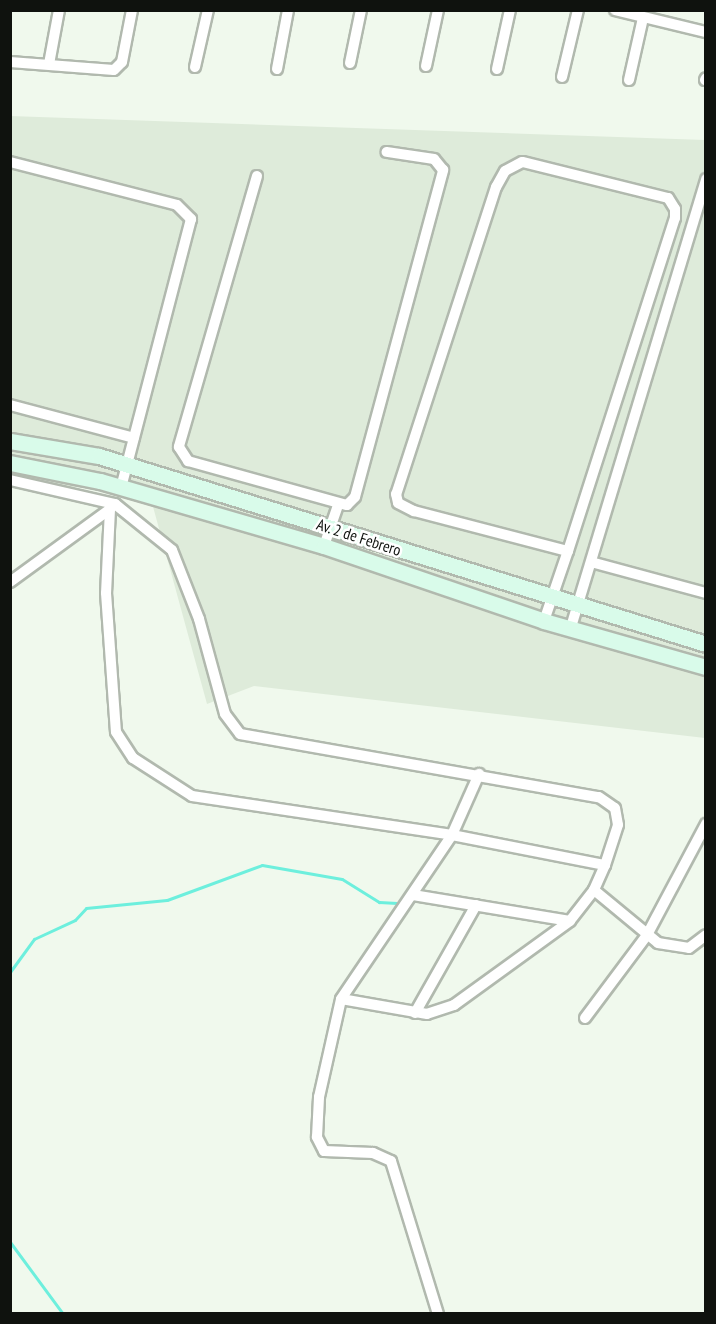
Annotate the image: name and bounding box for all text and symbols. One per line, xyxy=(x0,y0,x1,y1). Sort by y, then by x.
street label: Av. 2 de Febrero xyxy=(314,514,404,560)

